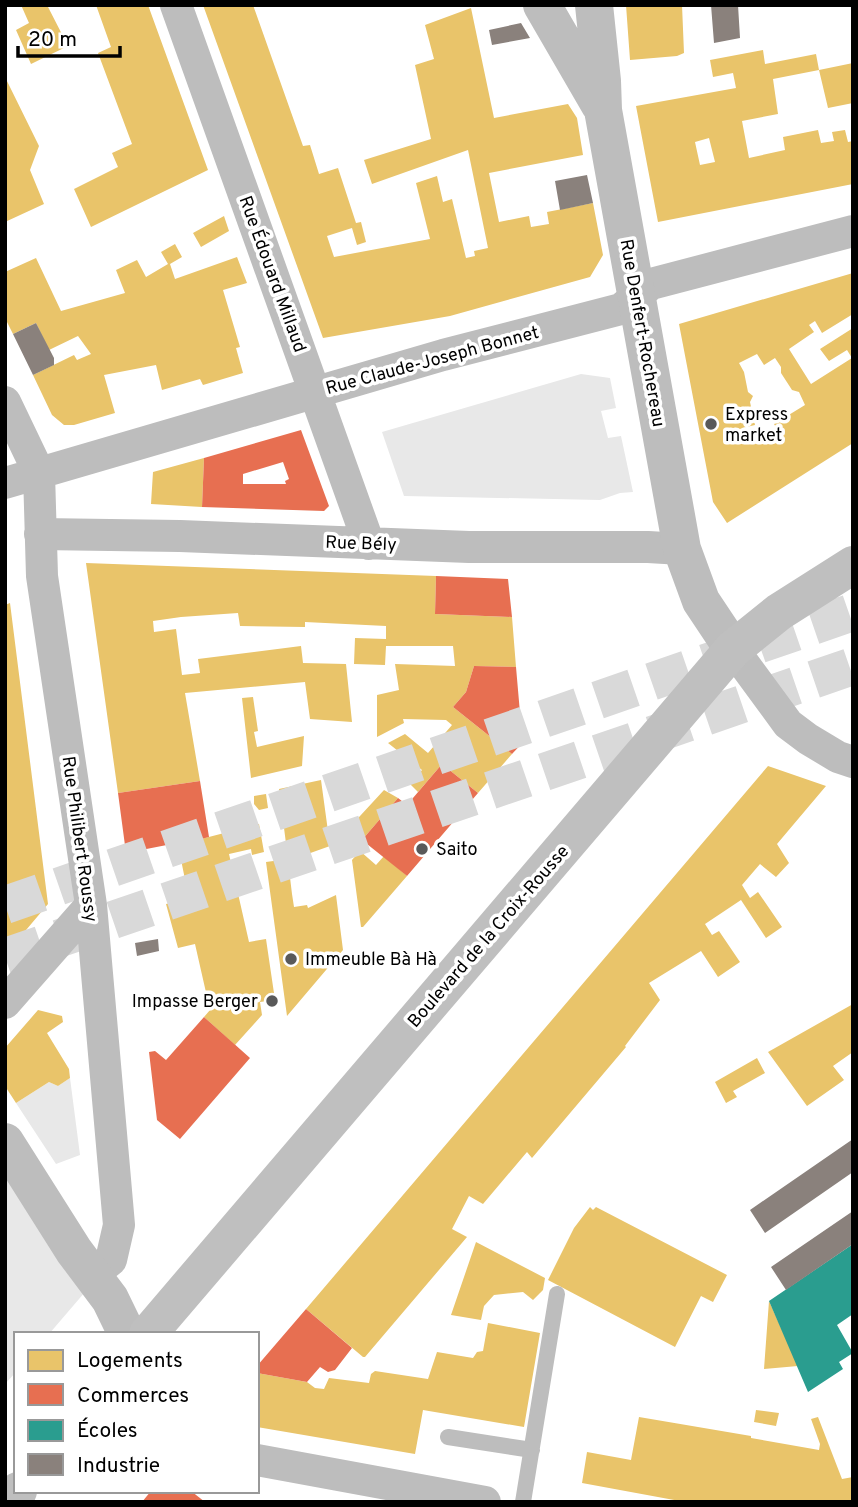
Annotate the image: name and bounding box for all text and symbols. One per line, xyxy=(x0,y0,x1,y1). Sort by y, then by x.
scale bar xyxy=(18,14,119,58)
text: 20 m xyxy=(28,27,77,54)
street label: Rue Édouard Millaud xyxy=(233,192,312,356)
street label: Rue Denfert-Rochereau xyxy=(614,238,669,429)
street label: Rue Claude-Joseph Bonnet xyxy=(323,322,542,401)
place label: Express market xyxy=(725,404,788,448)
marker: Express market xyxy=(703,416,719,432)
street label: Rue Bély xyxy=(325,532,397,557)
street label: Rue Philibert Roussy xyxy=(55,755,102,924)
place label: Saito xyxy=(436,839,478,862)
street label: Boulevard de la Croix-Rousse xyxy=(403,841,575,1033)
marker: Saito xyxy=(414,841,430,857)
place label: Immeuble Bà Hà xyxy=(305,949,437,972)
marker: Immeuble Bà Hà xyxy=(283,951,299,967)
place label: Impasse Berger xyxy=(132,991,258,1014)
marker: Impasse Berger xyxy=(264,993,280,1009)
legend xyxy=(14,1332,259,1493)
text: Logements xyxy=(77,1348,183,1375)
text: Commerces xyxy=(77,1383,189,1410)
text: Écoles xyxy=(77,1417,138,1445)
text: Industrie xyxy=(77,1453,160,1480)

